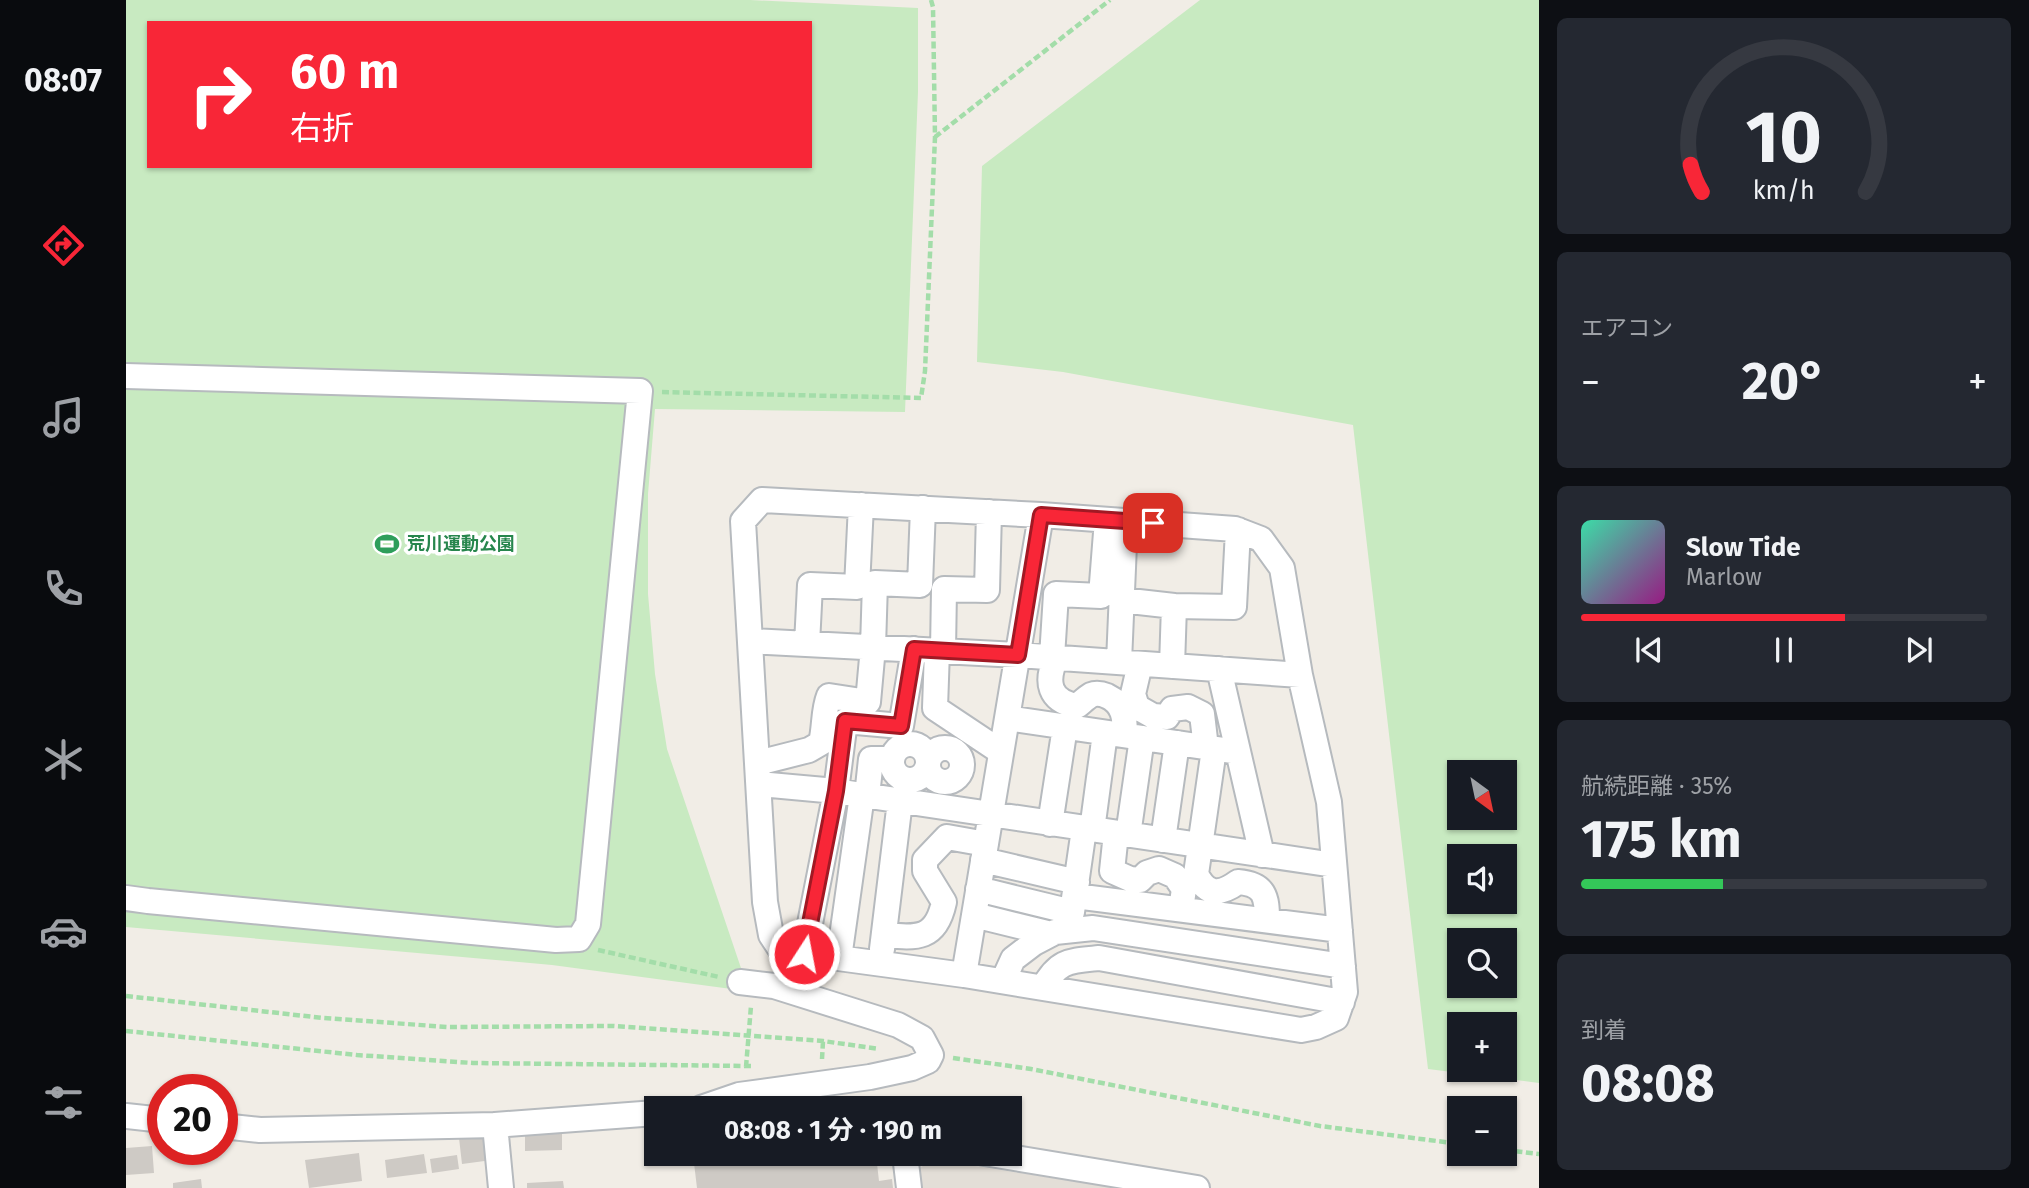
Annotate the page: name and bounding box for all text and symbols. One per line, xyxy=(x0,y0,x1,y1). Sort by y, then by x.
text: 60 m xyxy=(290,42,399,101)
icon: right xyxy=(175,49,266,140)
text: 08:07 xyxy=(24,61,102,99)
text: 10 xyxy=(1746,94,1822,181)
text: 右折 xyxy=(290,109,354,147)
text: km/h xyxy=(1753,176,1815,206)
icon: directions xyxy=(39,221,88,270)
text: エアコン xyxy=(1581,314,1673,342)
text: 20° xyxy=(1742,350,1826,413)
text: − xyxy=(1581,359,1600,405)
text: + xyxy=(1968,359,1987,405)
icon: music xyxy=(39,393,88,442)
pin xyxy=(1123,493,1183,553)
icon: arrive xyxy=(1134,504,1172,542)
sports icon: 荒川運動公園 xyxy=(373,530,401,558)
text: Slow Tide xyxy=(1686,532,1801,563)
place label: 荒川運動公園 xyxy=(407,533,515,555)
text: Marlow xyxy=(1686,563,1762,591)
icon: phone xyxy=(39,564,88,613)
icon: previous xyxy=(1630,631,1668,669)
icon: pause xyxy=(1765,631,1803,669)
icon: next xyxy=(1900,631,1938,669)
icon: climate xyxy=(39,735,88,784)
north arrow xyxy=(1447,760,1517,830)
map controls xyxy=(1447,760,1517,1166)
text: 航続距離 · 35% xyxy=(1581,772,1732,800)
text: 175 km xyxy=(1581,808,1742,871)
button: sound xyxy=(1447,844,1517,914)
icon: car xyxy=(39,907,88,956)
position arrow xyxy=(767,917,841,991)
button: search xyxy=(1447,928,1517,998)
button: + xyxy=(1447,1012,1517,1082)
text: 到着 xyxy=(1581,1016,1627,1044)
text: 08:08 xyxy=(1581,1052,1715,1115)
speed limit sign: 20 xyxy=(147,1074,238,1165)
icon: filters xyxy=(39,1078,88,1127)
button: − xyxy=(1447,1096,1517,1166)
text: 08:08 · 1 分 · 190 m xyxy=(724,1115,942,1146)

